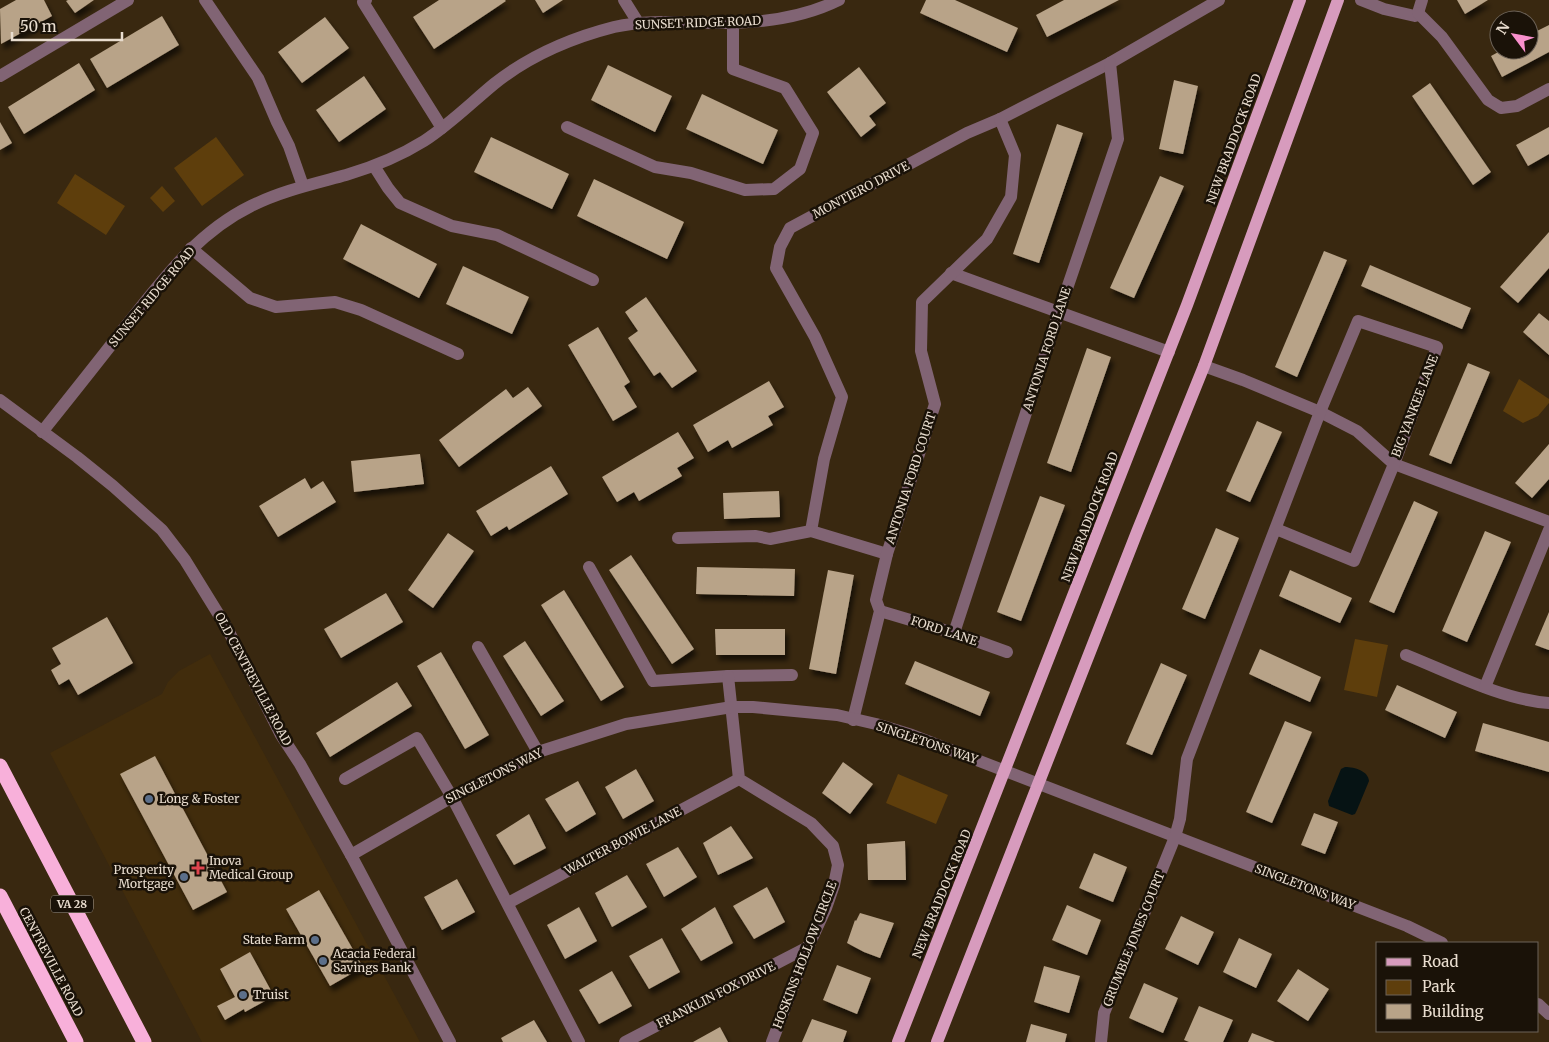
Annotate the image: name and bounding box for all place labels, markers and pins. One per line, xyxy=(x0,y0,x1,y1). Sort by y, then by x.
place label: Long & Foster xyxy=(159,791,240,806)
marker: Long & Foster xyxy=(143,793,155,805)
place label: Inova Medical Group xyxy=(209,853,293,882)
marker: Inova Medical Group xyxy=(191,861,205,875)
place label: Prosperity Mortgage xyxy=(114,862,174,891)
marker: Prosperity Mortgage xyxy=(178,871,190,883)
place label: State Farm xyxy=(243,932,305,947)
marker: State Farm xyxy=(309,934,321,946)
place label: Acacia Federal Savings Bank xyxy=(332,946,416,975)
marker: Acacia Federal Savings Bank xyxy=(317,955,329,967)
place label: Truist xyxy=(253,987,289,1002)
marker: Truist xyxy=(237,989,249,1001)

